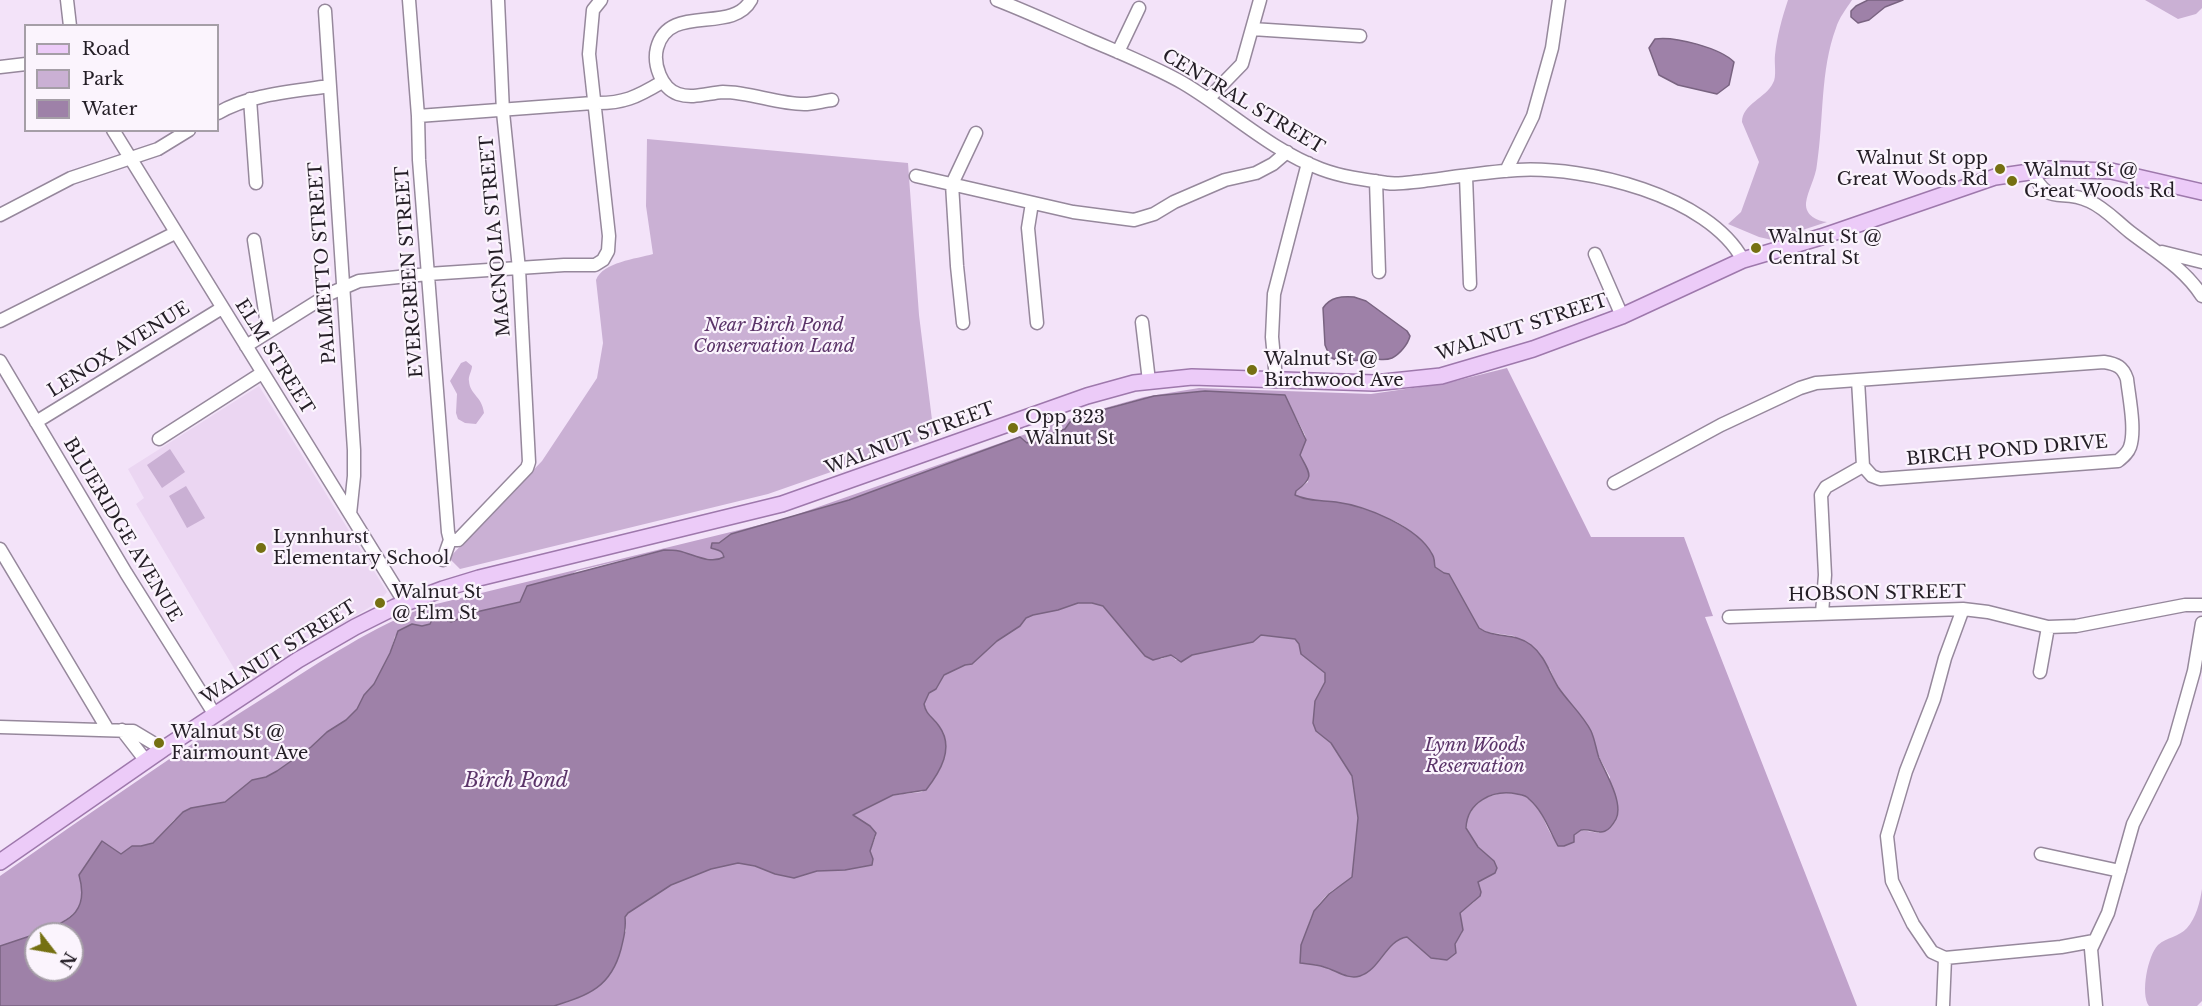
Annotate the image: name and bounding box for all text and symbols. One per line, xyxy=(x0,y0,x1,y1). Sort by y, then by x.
legend xyxy=(24,24,219,132)
text: Road xyxy=(82,38,130,60)
street label: CENTRAL STREET xyxy=(1158,45,1328,159)
text: Park xyxy=(82,68,124,90)
text: Water xyxy=(82,98,137,120)
street label: MAGNOLIA STREET xyxy=(476,134,516,338)
place label: Walnut St opp Great Woods Rd xyxy=(1837,148,1988,190)
place label: Walnut St @ Great Woods Rd xyxy=(2024,160,2175,202)
street label: PALMETTO STREET xyxy=(305,161,341,365)
marker: Walnut St opp Great Woods Rd xyxy=(1993,162,2007,176)
street label: EVERGREEN STREET xyxy=(392,165,428,379)
marker: Walnut St @ Great Woods Rd xyxy=(2005,174,2019,188)
place label: Walnut St @ Central St xyxy=(1768,227,1882,270)
marker: Walnut St @ Central St xyxy=(1749,241,1763,255)
street label: WALNUT STREET xyxy=(1434,290,1610,366)
street label: ELM STREET xyxy=(230,295,318,419)
street label: LENOX AVENUE xyxy=(44,298,194,402)
park label: Near Birch Pond Conservation Land xyxy=(693,315,855,358)
place label: Walnut St @ Birchwood Ave xyxy=(1264,349,1404,392)
marker: Walnut St @ Birchwood Ave xyxy=(1245,363,1259,377)
street label: WALNUT STREET xyxy=(822,398,998,480)
place label: Opp 323 Walnut St xyxy=(1025,407,1115,450)
marker: Opp 323 Walnut St xyxy=(1006,421,1020,435)
street label: BIRCH POND DRIVE xyxy=(1905,431,2109,471)
street label: BLUERIDGE AVENUE xyxy=(58,434,186,626)
place label: Lynnhurst Elementary School xyxy=(273,527,449,570)
marker: Lynnhurst Elementary School xyxy=(254,541,268,555)
place label: Walnut St @ Elm St xyxy=(392,582,482,624)
street label: HOBSON STREET xyxy=(1788,582,1966,606)
street label: WALNUT STREET xyxy=(197,596,361,710)
marker: Walnut St @ Elm St xyxy=(373,596,387,610)
place label: Walnut St @ Fairmount Ave xyxy=(171,722,308,764)
park label: Lynn Woods Reservation xyxy=(1424,735,1526,777)
marker: Walnut St @ Fairmount Ave xyxy=(152,736,166,750)
water label: Birch Pond xyxy=(464,769,568,793)
north arrow xyxy=(24,922,84,982)
text: N xyxy=(55,949,80,972)

